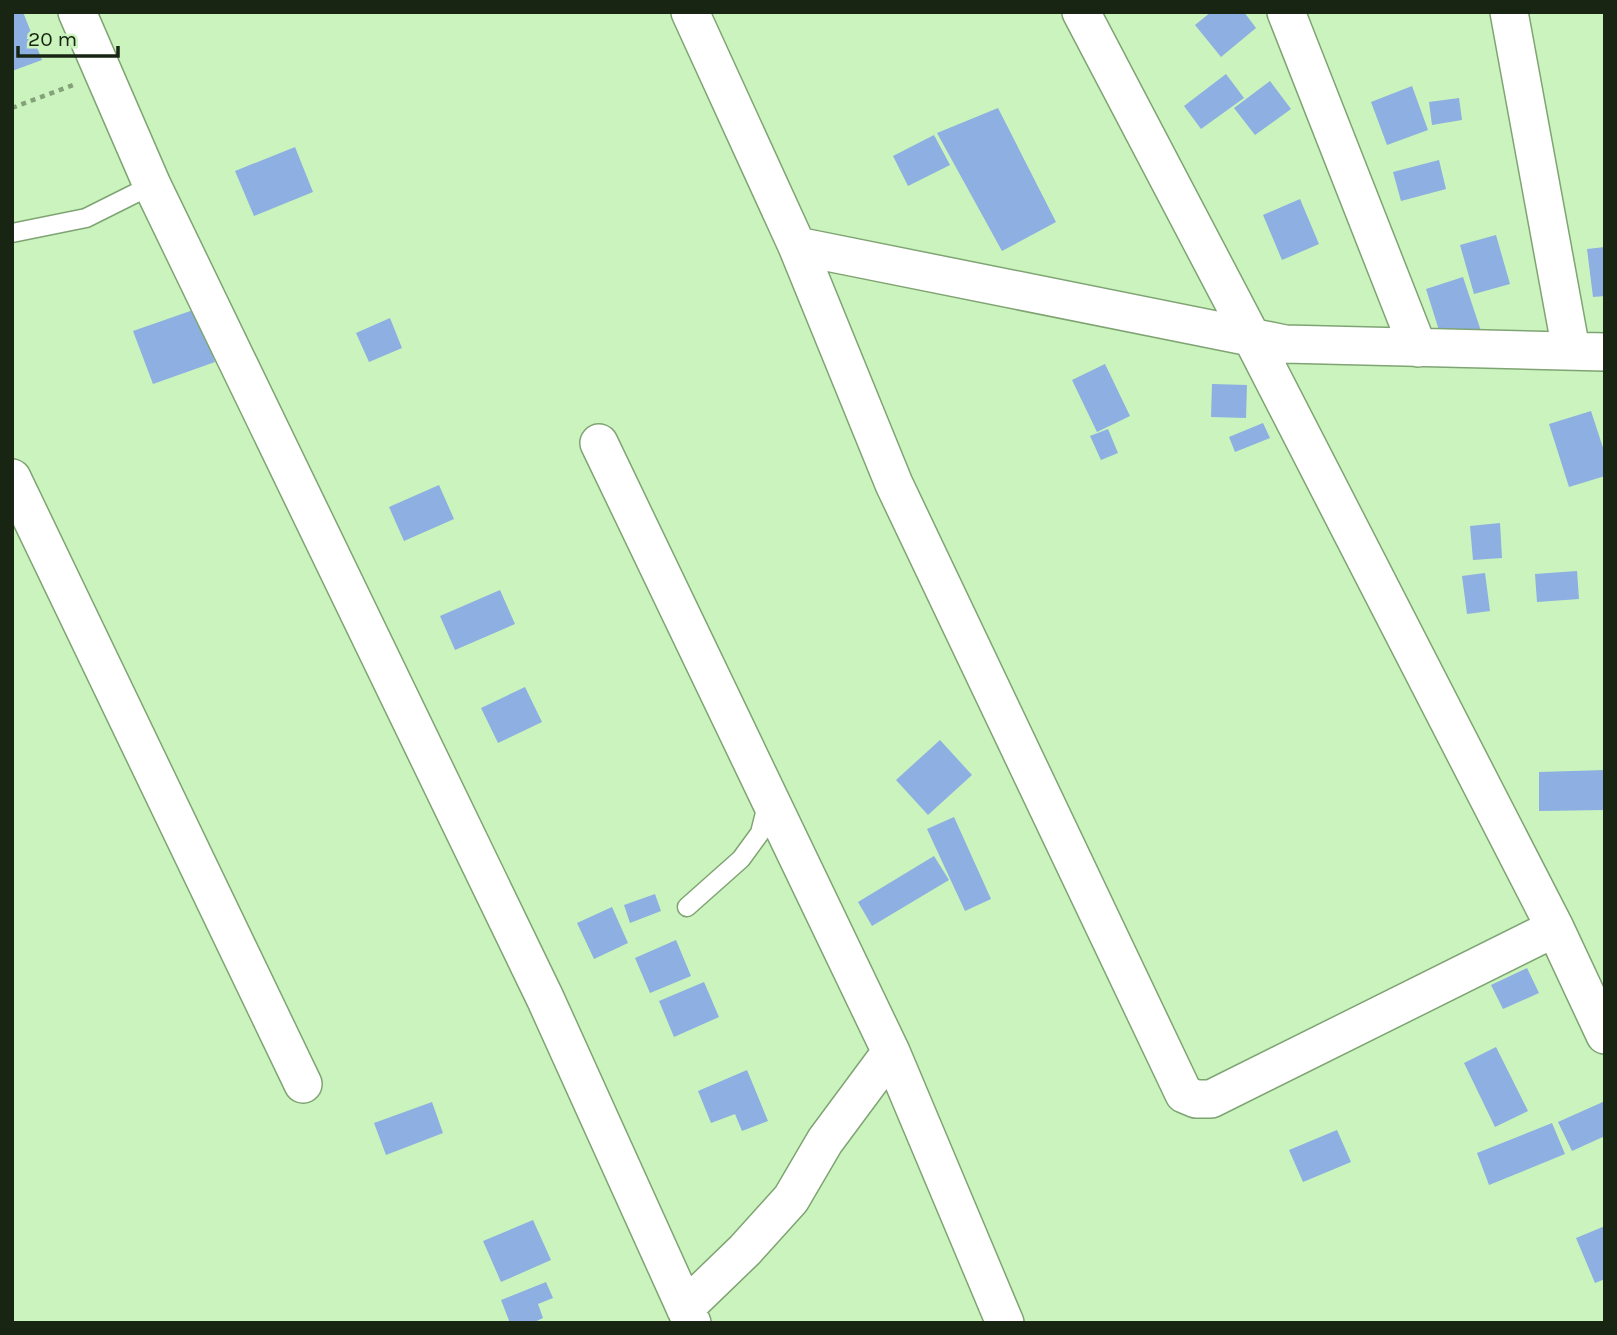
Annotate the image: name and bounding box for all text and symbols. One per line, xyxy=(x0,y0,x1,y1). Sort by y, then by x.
scale bar xyxy=(18,14,117,58)
text: 20 m xyxy=(28,27,77,51)

